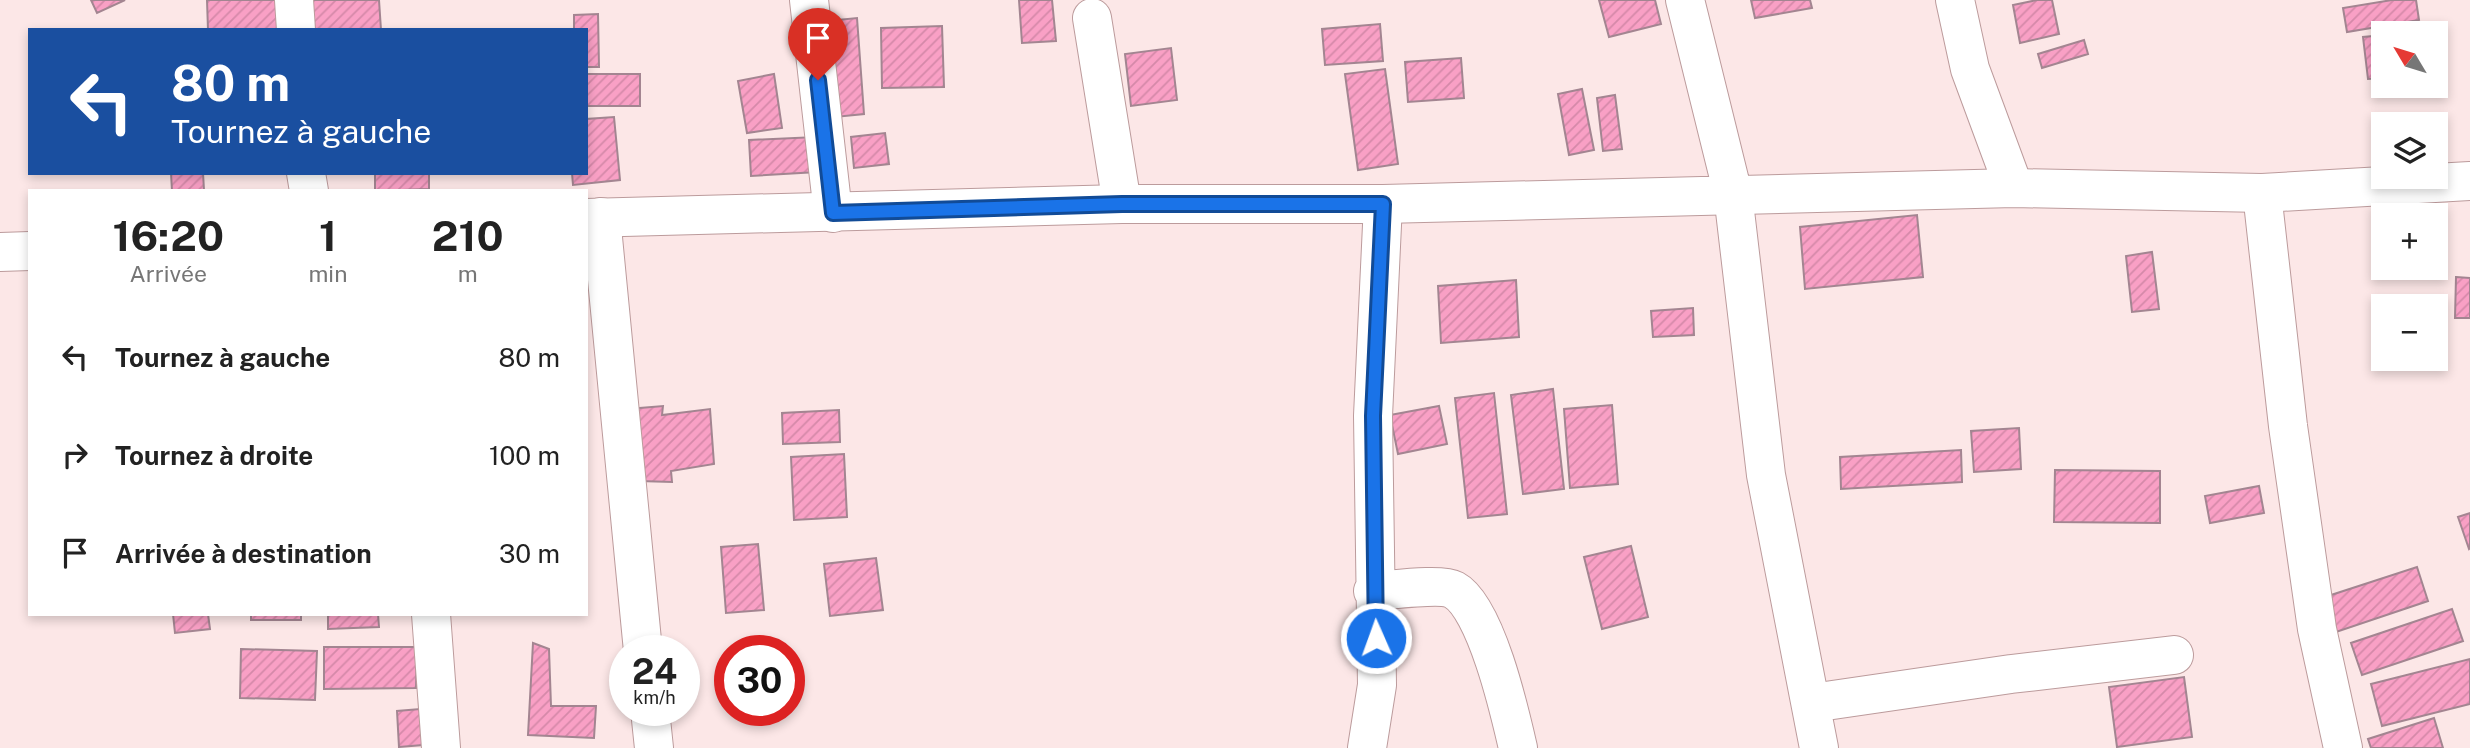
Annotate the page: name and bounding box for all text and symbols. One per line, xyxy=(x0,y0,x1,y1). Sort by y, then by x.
pin xyxy=(788,8,848,80)
icon: arrive xyxy=(799,19,837,57)
north arrow xyxy=(2371,21,2448,98)
map controls xyxy=(2371,21,2448,371)
text: 80 m xyxy=(171,54,290,112)
icon: left xyxy=(56,56,147,147)
button: layers xyxy=(2371,112,2448,189)
text: Tournez à gauche xyxy=(171,113,431,150)
button: + xyxy=(2371,203,2448,280)
text: 16:20 xyxy=(112,211,224,260)
text: 1 xyxy=(319,211,337,260)
text: 210 xyxy=(432,211,504,260)
text: Arrivée xyxy=(130,260,207,287)
text: min xyxy=(308,260,347,287)
text: m xyxy=(458,260,478,287)
button: − xyxy=(2371,294,2448,371)
icon: left xyxy=(56,338,94,376)
text: Tournez à gauche xyxy=(115,342,330,373)
text: 80 m xyxy=(499,342,560,373)
icon: right xyxy=(56,436,94,474)
text: Tournez à droite xyxy=(115,440,313,471)
text: 100 m xyxy=(489,440,560,471)
icon: arrive xyxy=(56,534,94,572)
text: Arrivée à destination xyxy=(115,538,372,569)
text: 30 m xyxy=(499,538,560,569)
position arrow xyxy=(1339,601,1413,675)
speed limit sign: 30 xyxy=(714,635,805,726)
text: 24 xyxy=(632,651,677,692)
text: km/h xyxy=(633,687,676,708)

